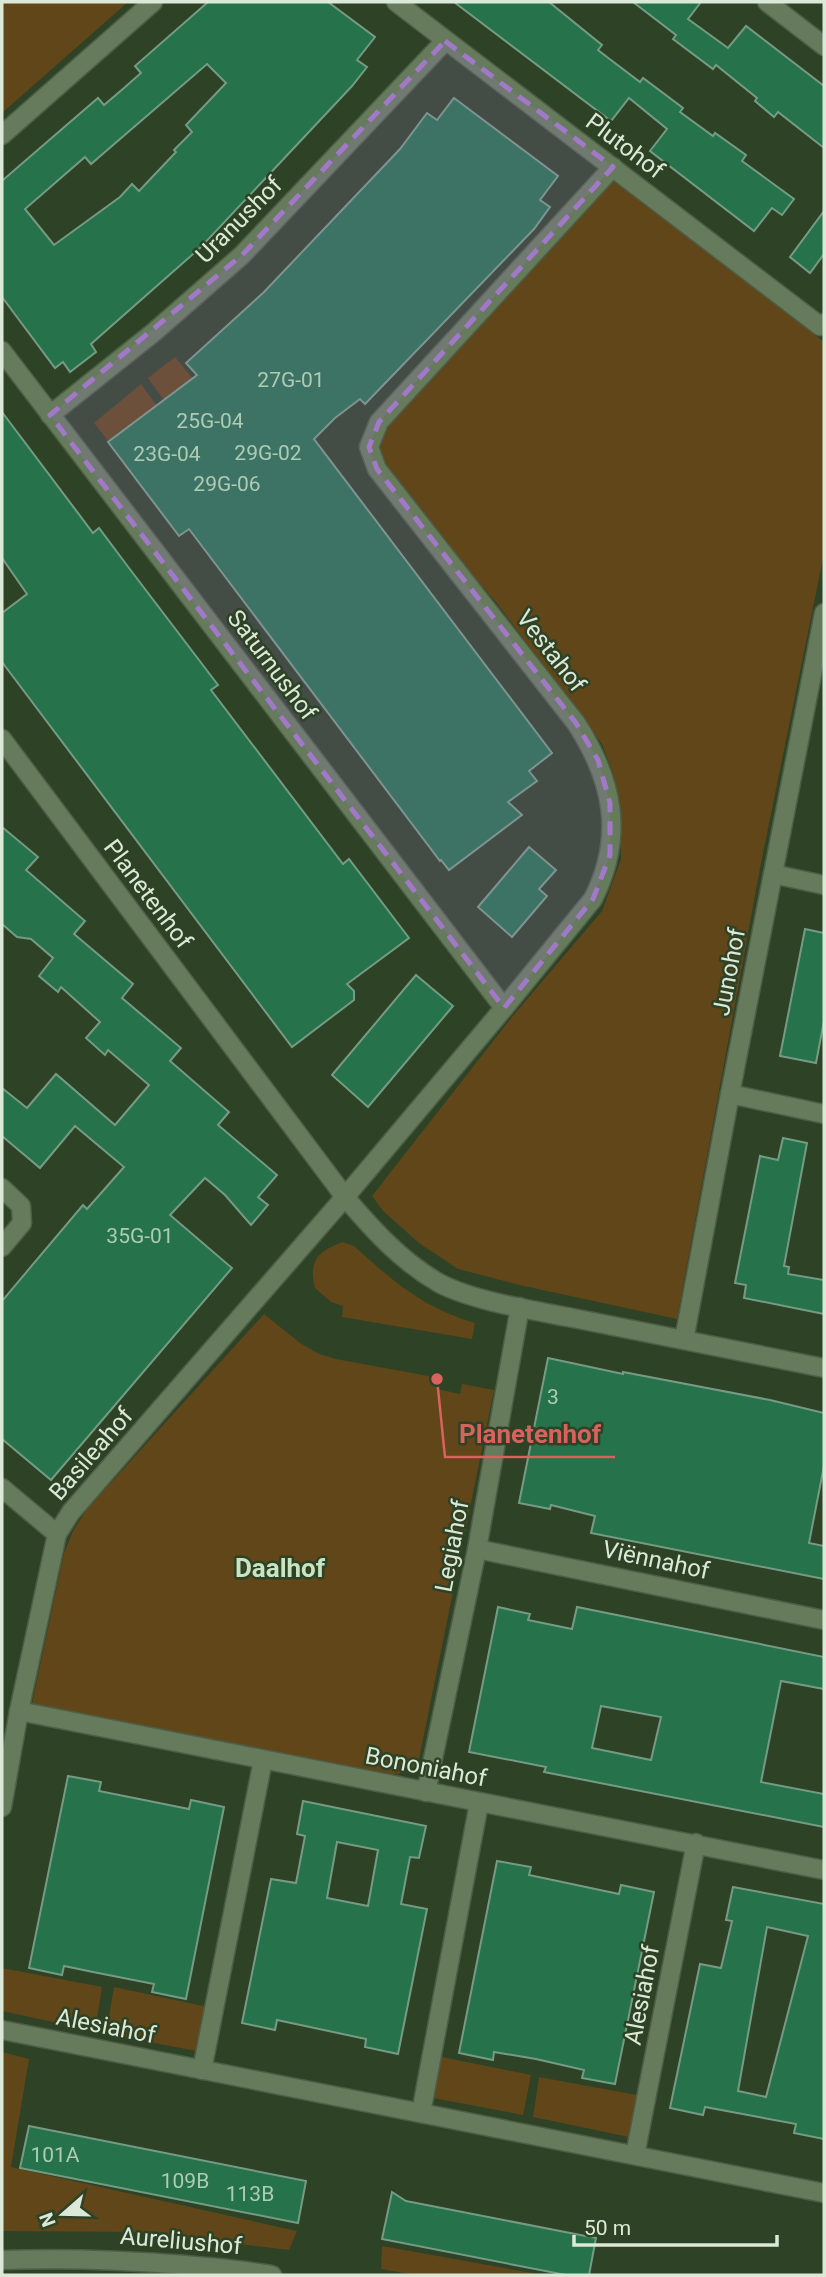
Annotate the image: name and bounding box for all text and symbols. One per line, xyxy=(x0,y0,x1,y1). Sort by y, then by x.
street label: Plutohof xyxy=(580,108,670,185)
street label: Uranushof xyxy=(190,171,288,269)
house number: 27G-01 xyxy=(257,368,325,392)
house number: 25G-04 xyxy=(176,409,244,433)
house number: 29G-02 xyxy=(234,441,302,465)
house number: 23G-04 xyxy=(133,442,201,466)
house number: 29G-06 xyxy=(193,472,261,496)
street label: Saturnushof xyxy=(222,604,323,726)
street label: Vestahof xyxy=(510,605,592,698)
street label: Planetenhof xyxy=(98,834,198,954)
street label: Junohof xyxy=(707,925,751,1018)
house number: 35G-01 xyxy=(106,1224,174,1248)
house number: 3 xyxy=(547,1385,559,1409)
street label: Basileahof xyxy=(43,1402,139,1506)
callout: Planetenhof xyxy=(445,1410,615,1457)
text: Planetenhof xyxy=(459,1419,602,1449)
street label: Legiahof xyxy=(429,1497,475,1594)
street label: Viënnahof xyxy=(600,1535,713,1585)
district label: Daalhof xyxy=(235,1553,326,1583)
street label: Bononiahof xyxy=(363,1742,490,1793)
street label: Alesiahof xyxy=(619,1942,665,2047)
street label: Alesiahof xyxy=(54,2003,159,2049)
house number: 101A xyxy=(30,2143,80,2167)
house number: 109B xyxy=(161,2169,209,2193)
north arrow xyxy=(28,2179,98,2249)
house number: 113B xyxy=(226,2182,274,2206)
scale bar xyxy=(574,2204,777,2248)
text: N xyxy=(34,2209,61,2230)
text: 50 m xyxy=(584,2216,631,2240)
street label: Aureliushof xyxy=(119,2222,244,2260)

